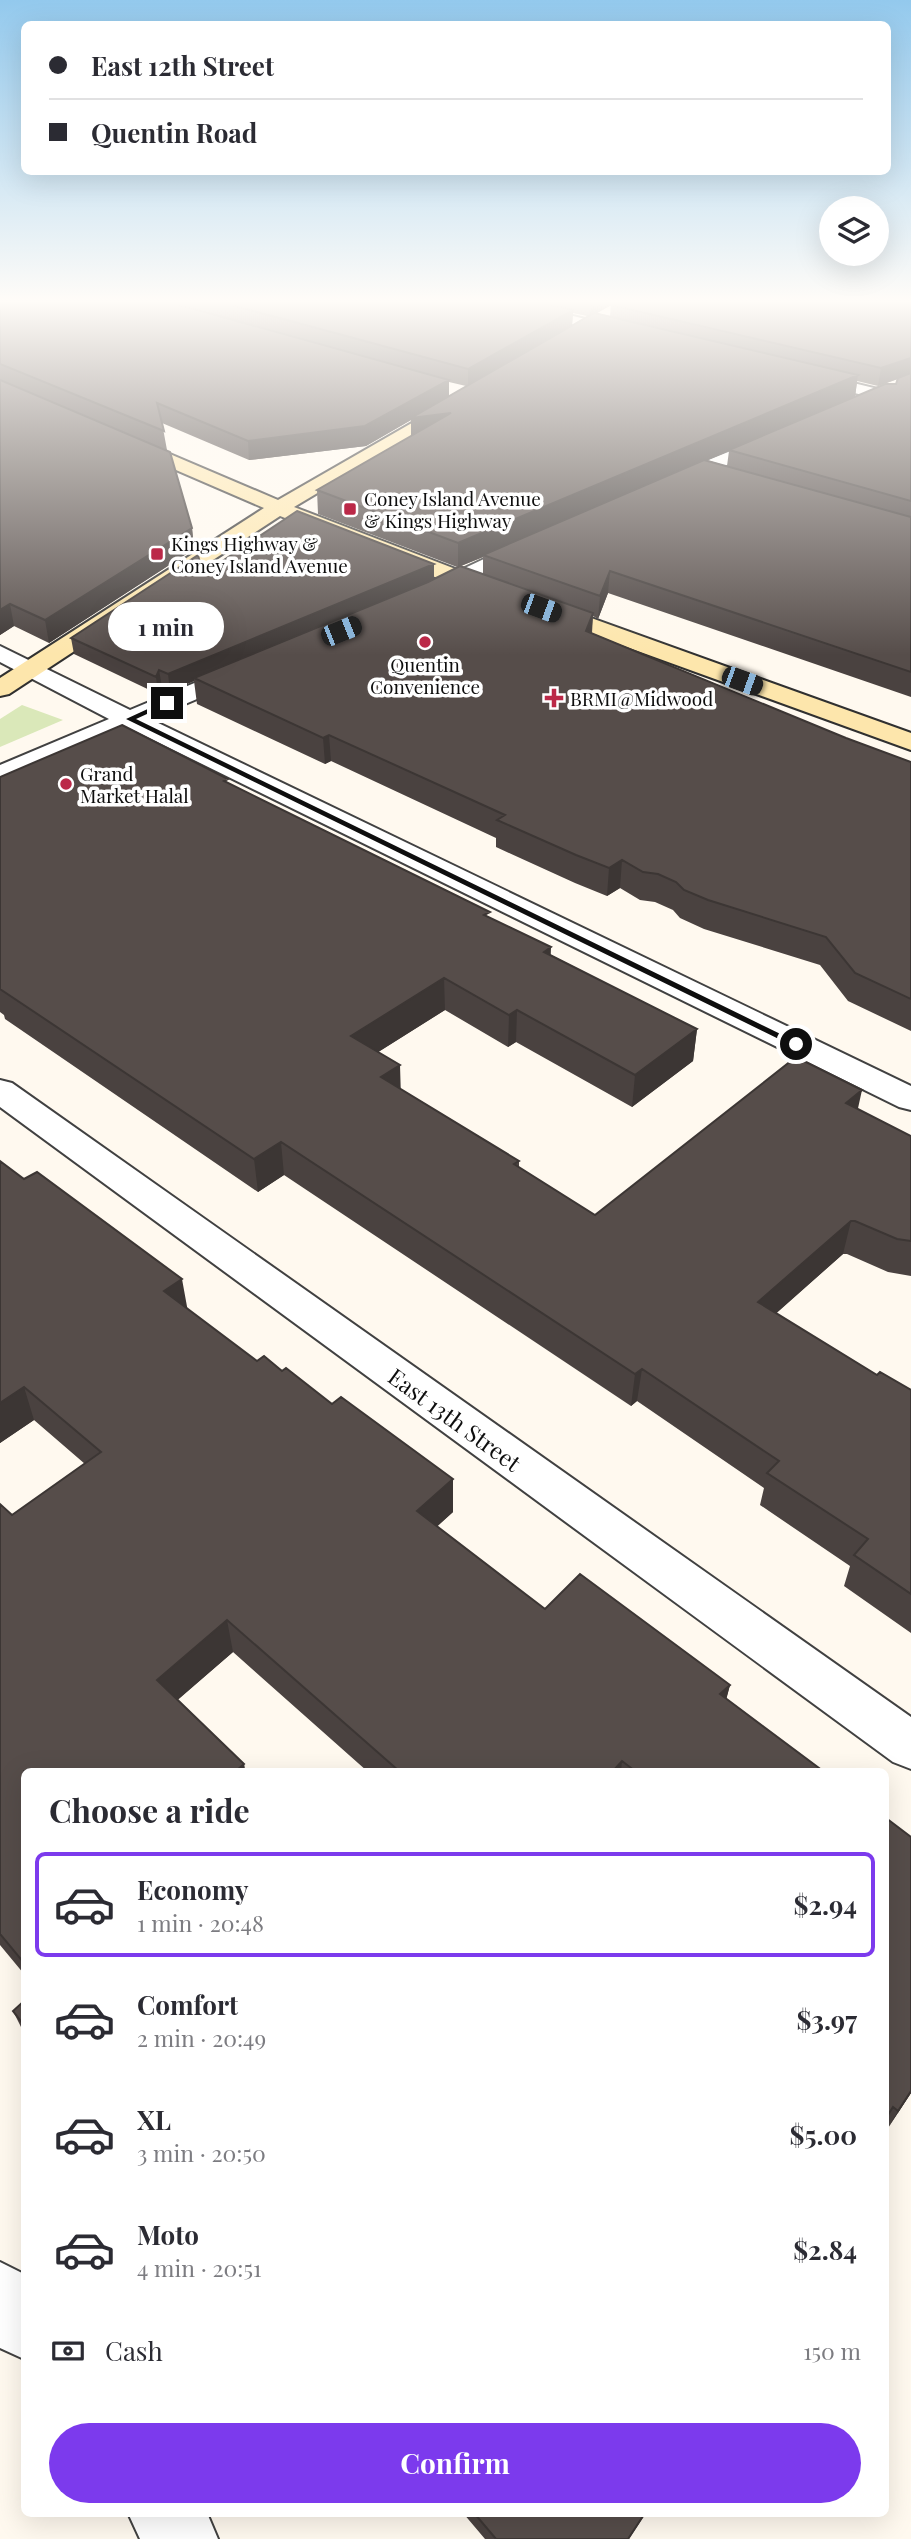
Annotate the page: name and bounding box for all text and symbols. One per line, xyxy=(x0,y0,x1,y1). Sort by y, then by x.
text: East 12th Street xyxy=(91,48,274,83)
text: Quentin Road xyxy=(91,115,257,150)
map controls xyxy=(819,196,889,266)
button: layers xyxy=(819,196,889,266)
place label: Coney Island Avenue & Kings Highway xyxy=(364,485,541,533)
marker: Coney Island Avenue & Kings Highway xyxy=(342,501,358,517)
place label: Kings Highway & Coney Island Avenue xyxy=(171,530,348,578)
marker: Kings Highway & Coney Island Avenue xyxy=(149,546,165,562)
car xyxy=(518,591,565,625)
callout: 1 min xyxy=(109,602,225,650)
text: 1 min xyxy=(138,611,194,642)
car xyxy=(318,613,365,649)
marker: Quentin Convenience xyxy=(417,634,433,650)
place label: Quentin Convenience xyxy=(370,651,480,699)
car xyxy=(719,664,766,698)
place label: BRMI@Midwood xyxy=(570,685,713,711)
route end xyxy=(151,687,183,719)
marker: BRMI@Midwood xyxy=(544,688,564,708)
place label: Grand Market Halal xyxy=(80,760,189,808)
marker: Grand Market Halal xyxy=(58,776,74,792)
route start xyxy=(780,1028,812,1060)
street label: East 13th Street xyxy=(382,1360,528,1478)
text: Choose a ride xyxy=(49,1788,250,1831)
text: Economy xyxy=(137,1872,248,1907)
icon: car xyxy=(53,1873,116,1936)
text: $2.94 xyxy=(794,1887,857,1922)
text: 1 min · 20:48 xyxy=(137,1907,264,1938)
text: Comfort xyxy=(137,1987,238,2022)
icon: car xyxy=(53,1988,116,2051)
text: $3.97 xyxy=(796,2002,857,2037)
text: 2 min · 20:49 xyxy=(137,2022,266,2053)
text: XL xyxy=(137,2102,171,2137)
icon: car xyxy=(53,2103,116,2166)
text: $5.00 xyxy=(790,2117,857,2152)
text: 3 min · 20:50 xyxy=(137,2137,266,2168)
text: Moto xyxy=(137,2217,199,2252)
icon: car xyxy=(53,2218,116,2281)
text: $2.84 xyxy=(793,2232,857,2267)
text: 4 min · 20:51 xyxy=(137,2252,262,2283)
icon: cash xyxy=(49,2332,87,2370)
text: Cash xyxy=(105,2333,163,2368)
text: 150 m xyxy=(803,2335,861,2366)
button: Confirm xyxy=(49,2423,861,2503)

